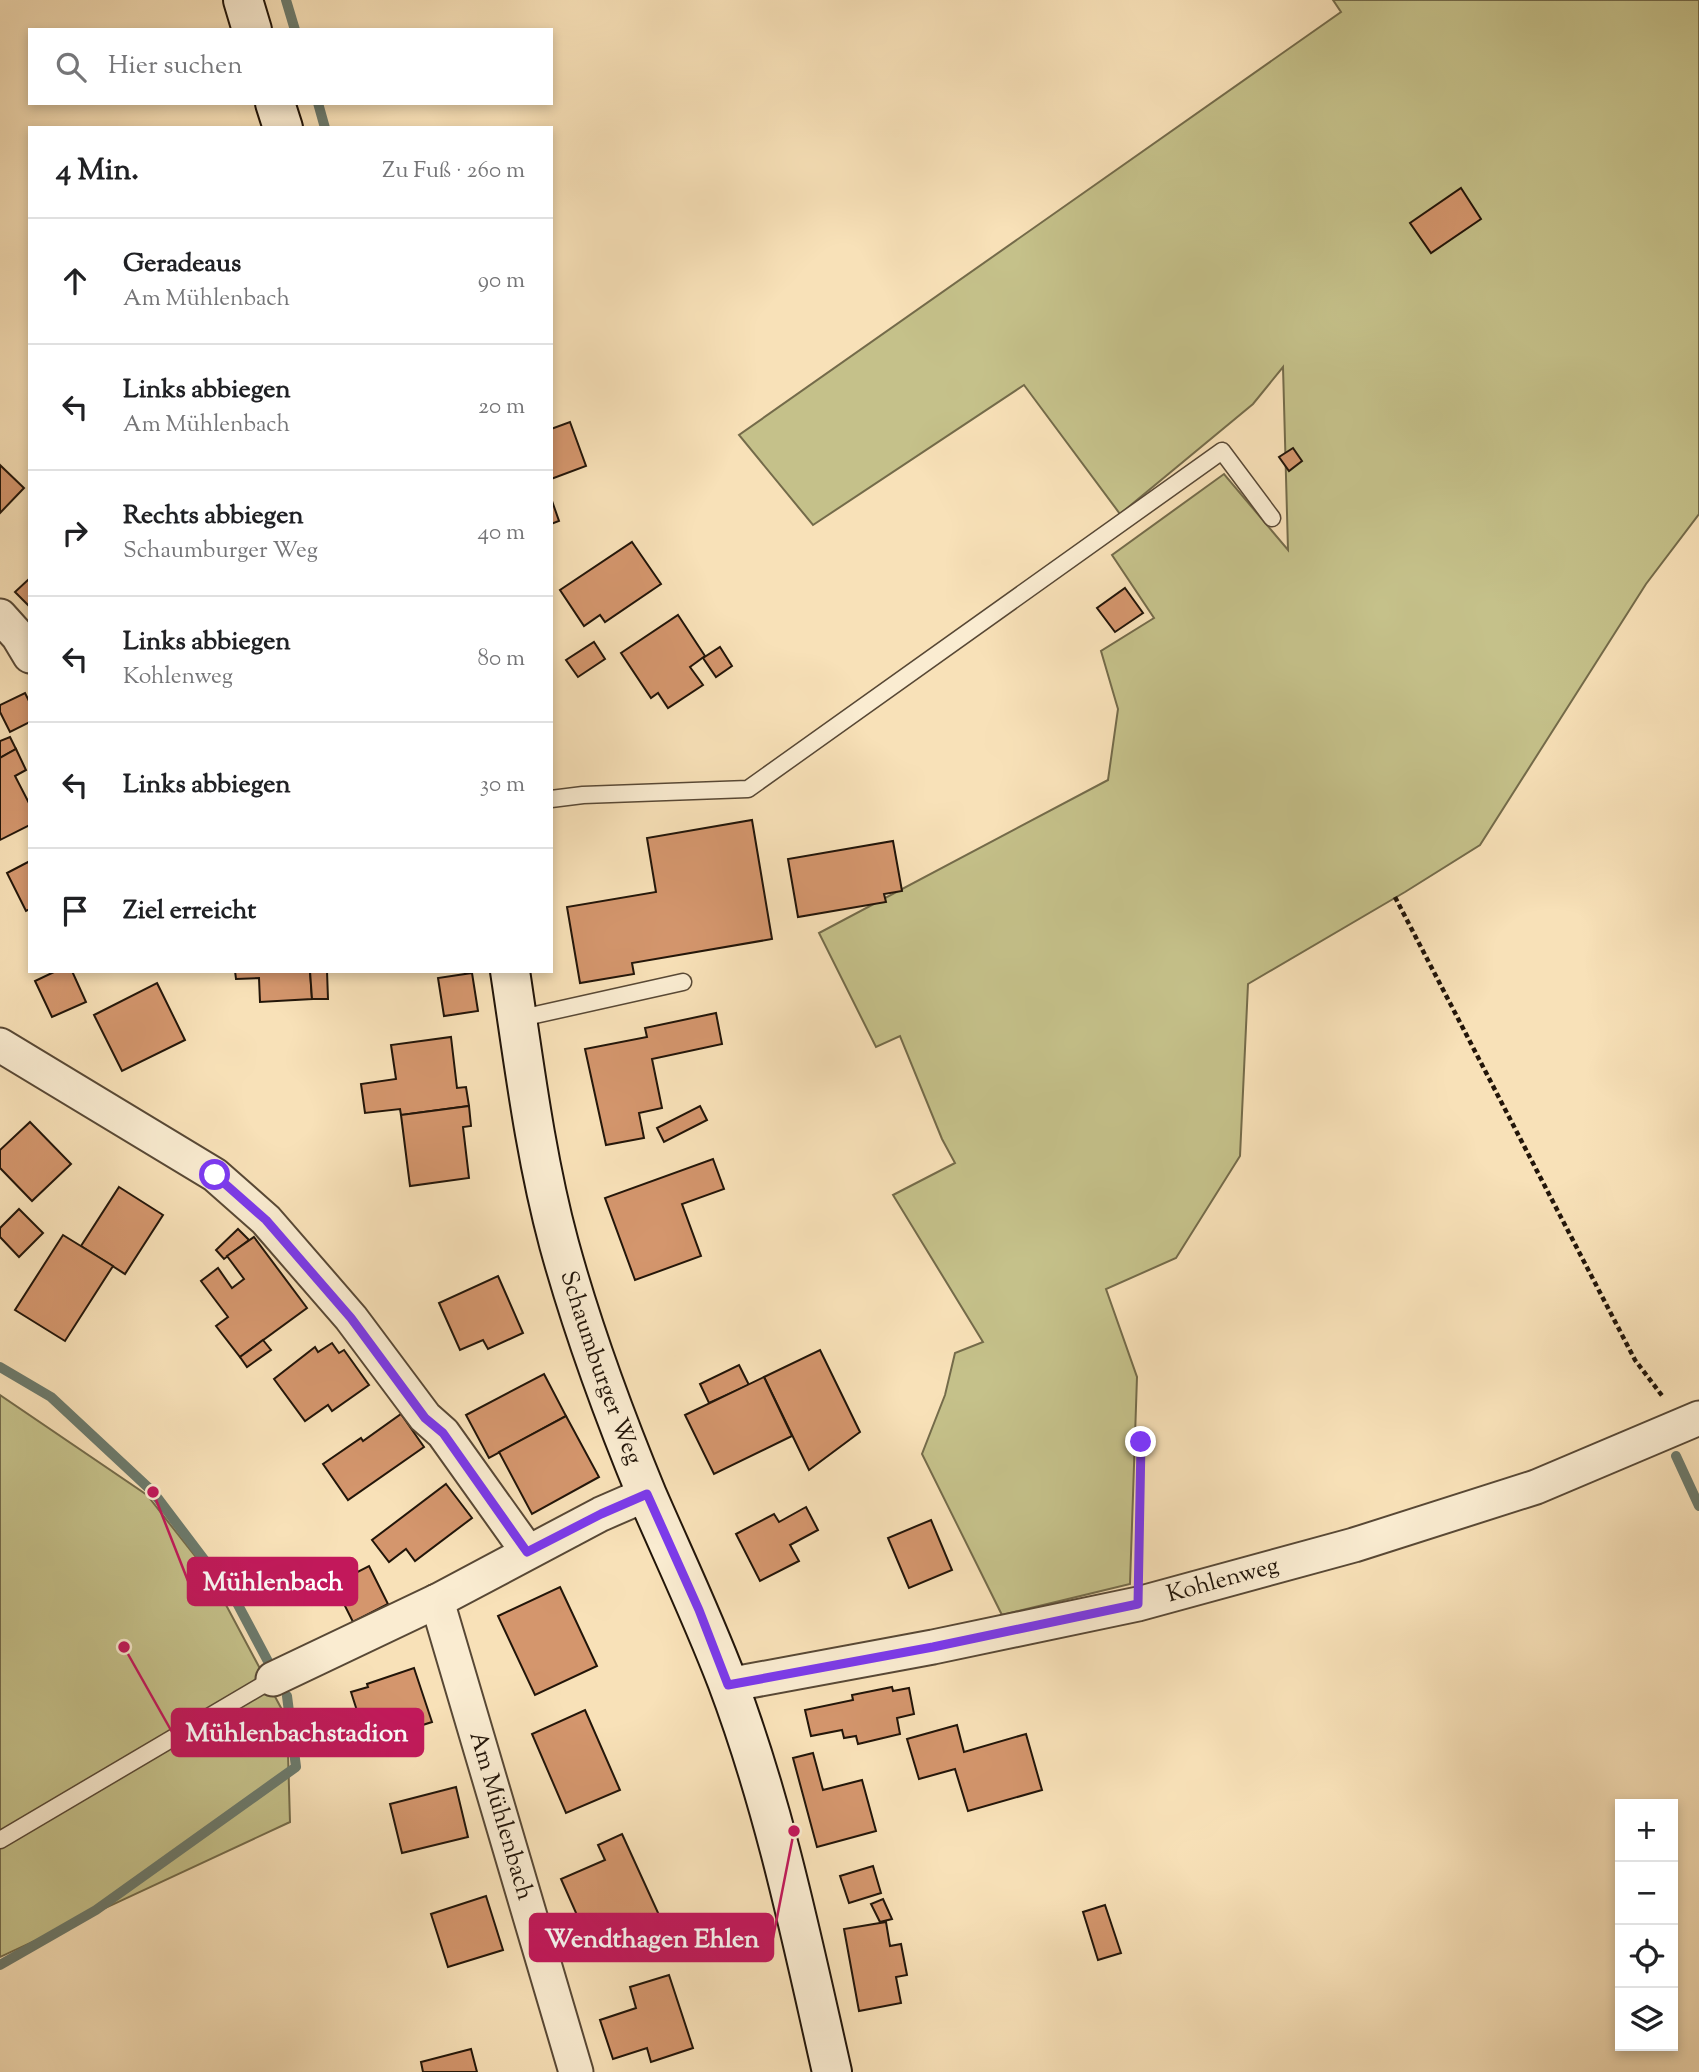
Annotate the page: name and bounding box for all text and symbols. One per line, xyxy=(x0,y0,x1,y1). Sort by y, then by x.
search box xyxy=(28,28,553,105)
icon: search xyxy=(52,48,90,86)
text: Hier suchen xyxy=(108,48,243,85)
text: 4 Min. xyxy=(56,150,139,193)
text: Zu Fuß · 260 m xyxy=(382,155,525,188)
text: Geradeaus xyxy=(123,246,241,283)
icon: ahead xyxy=(56,262,94,300)
text: 90 m xyxy=(478,265,525,298)
text: Am Mühlenbach xyxy=(123,283,290,316)
text: Links abbiegen xyxy=(123,372,291,409)
icon: left xyxy=(56,388,94,426)
text: 20 m xyxy=(478,391,525,424)
text: Am Mühlenbach xyxy=(123,409,290,442)
text: Rechts abbiegen xyxy=(123,498,304,535)
icon: right xyxy=(56,514,94,552)
text: 40 m xyxy=(478,517,525,550)
text: Schaumburger Weg xyxy=(123,535,318,568)
text: Links abbiegen xyxy=(123,624,291,661)
icon: left xyxy=(56,640,94,678)
text: 80 m xyxy=(477,643,525,676)
text: Kohlenweg xyxy=(123,661,233,694)
icon: left xyxy=(56,766,94,804)
text: Links abbiegen xyxy=(123,767,291,804)
text: 30 m xyxy=(480,769,525,802)
icon: arrive xyxy=(56,892,94,930)
text: Ziel erreicht xyxy=(123,893,256,930)
route start xyxy=(199,1159,230,1190)
street label: Schaumburger Weg xyxy=(551,1267,650,1470)
route end xyxy=(1125,1426,1156,1457)
street label: Kohlenweg xyxy=(1163,1549,1283,1612)
callout: Mühlenbach xyxy=(188,1558,357,1605)
text: Mühlenbach xyxy=(203,1565,344,1602)
callout: Mühlenbachstadion xyxy=(172,1709,423,1756)
text: Mühlenbachstadion xyxy=(186,1716,409,1753)
street label: Am Mühlenbach xyxy=(459,1727,541,1904)
map controls xyxy=(1615,1799,1678,2051)
button: + xyxy=(1615,1799,1678,1862)
button: − xyxy=(1615,1862,1678,1925)
callout: Wendthagen Ehlen xyxy=(530,1914,773,1961)
text: Wendthagen Ehlen xyxy=(545,1922,760,1959)
button: locate xyxy=(1615,1925,1678,1988)
button: layers xyxy=(1615,1988,1678,2051)

